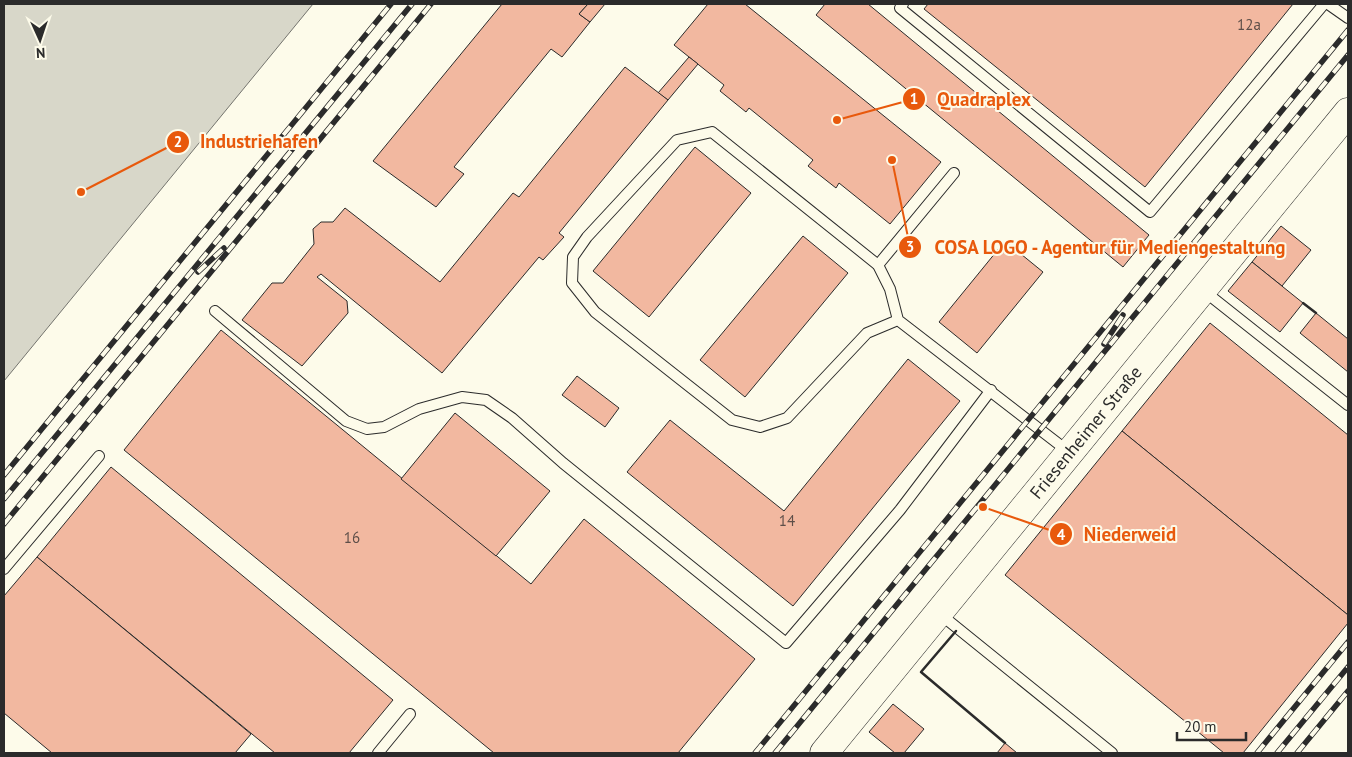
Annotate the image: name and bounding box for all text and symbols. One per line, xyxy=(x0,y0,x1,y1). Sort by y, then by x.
north arrow xyxy=(15,15,65,65)
house number: 12a xyxy=(1237,15,1261,34)
text: N xyxy=(36,44,46,62)
callout: Quadraplex xyxy=(902,82,1040,116)
text: Quadraplex xyxy=(937,87,1031,111)
text: 1 xyxy=(910,89,918,108)
callout: Industriehafen xyxy=(165,125,328,159)
text: Industriehafen xyxy=(200,129,318,153)
text: 2 xyxy=(174,132,182,151)
callout: COSA LOGO - Agentur für Mediengestaltung xyxy=(897,230,1298,264)
text: COSA LOGO - Agentur für Mediengestaltung xyxy=(935,235,1285,259)
text: 3 xyxy=(906,237,914,256)
street label: Friesenheimer Straße xyxy=(1024,361,1147,503)
house number: 14 xyxy=(779,511,795,530)
callout: Niederweid xyxy=(1048,517,1186,551)
text: Niederweid xyxy=(1084,522,1176,546)
text: 4 xyxy=(1057,525,1066,544)
house number: 16 xyxy=(344,528,360,547)
scale bar xyxy=(1177,710,1246,742)
text: 20 m xyxy=(1184,717,1217,736)

